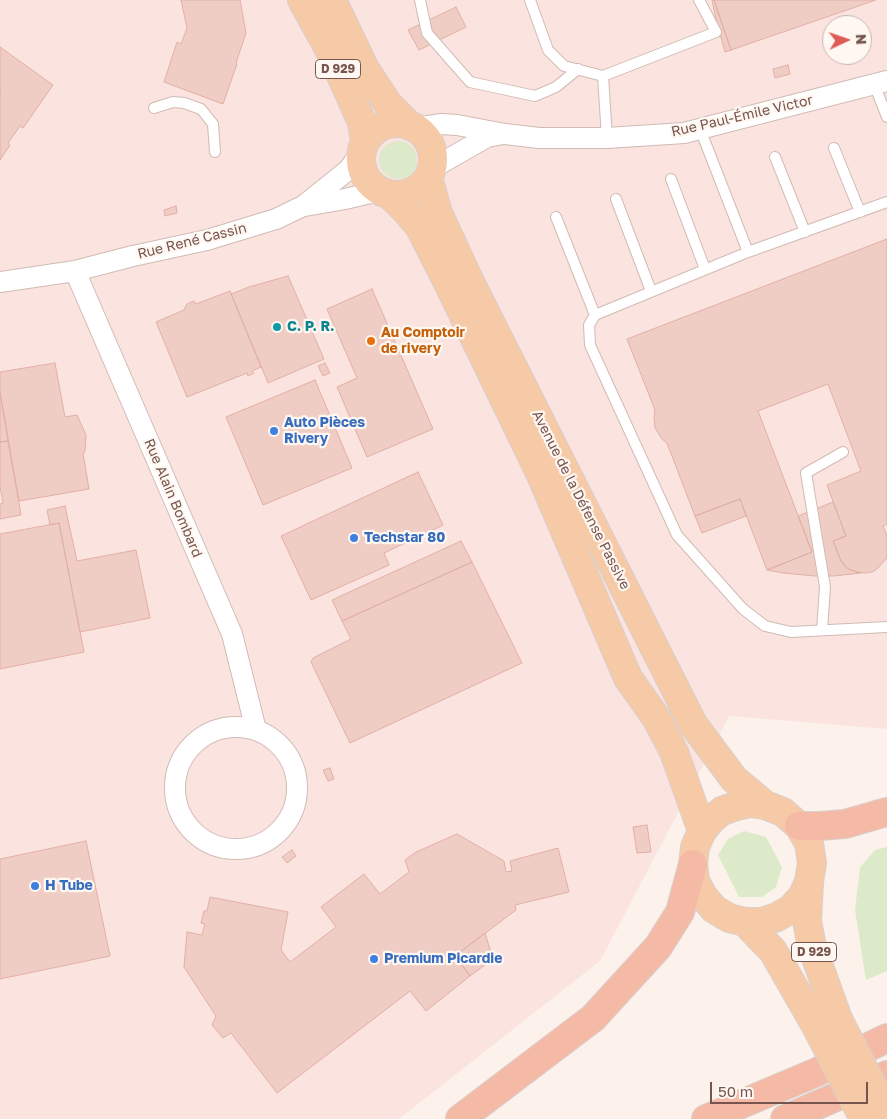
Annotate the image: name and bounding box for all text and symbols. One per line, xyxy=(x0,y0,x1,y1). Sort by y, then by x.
north arrow xyxy=(822,15,872,65)
text: N xyxy=(853,33,870,45)
road number: D 929 xyxy=(316,60,360,78)
street label: Rue Paul-Émile Victor xyxy=(670,92,814,140)
street label: Rue René Cassin xyxy=(136,219,248,263)
place label: C. P. R. xyxy=(287,319,335,335)
marker: C. P. R. xyxy=(271,321,283,333)
place label: Au Comptoir de rivery xyxy=(381,325,465,358)
marker: Au Comptoir de rivery xyxy=(365,335,377,347)
street label: Avenue de la Défense Passive xyxy=(528,408,634,592)
place label: Auto Pièces Rivery xyxy=(284,415,365,448)
marker: Auto Pièces Rivery xyxy=(268,425,280,437)
street label: Rue Alain Bombard xyxy=(140,436,206,560)
place label: Techstar 80 xyxy=(364,530,445,546)
marker: Techstar 80 xyxy=(348,532,360,544)
place label: H Tube xyxy=(45,878,93,894)
marker: H Tube xyxy=(29,880,41,892)
road number: D 929 xyxy=(792,942,836,962)
place label: Premium Picardie xyxy=(384,951,502,967)
marker: Premium Picardie xyxy=(368,953,380,965)
scale bar xyxy=(712,1072,870,1104)
text: 50 m xyxy=(718,1082,753,1100)

